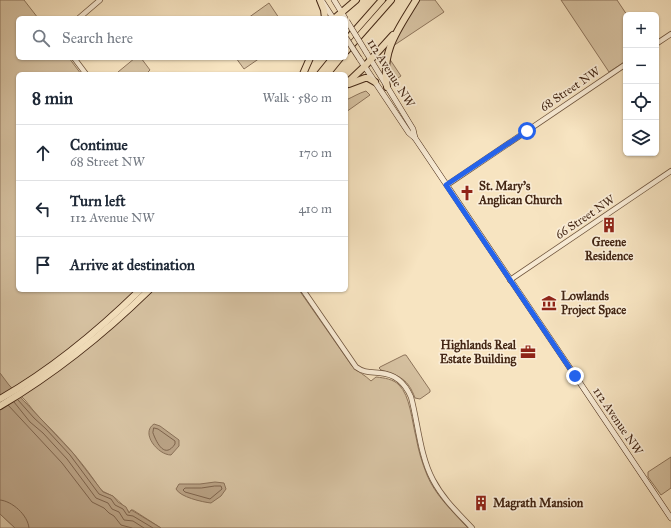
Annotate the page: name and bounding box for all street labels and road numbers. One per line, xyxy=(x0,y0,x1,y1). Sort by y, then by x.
street label: 112 Avenue NW xyxy=(364,36,418,110)
street label: 68 Street NW xyxy=(537,64,603,114)
street label: 66 Street NW xyxy=(553,192,618,242)
street label: 112 Avenue NW xyxy=(590,385,646,458)

